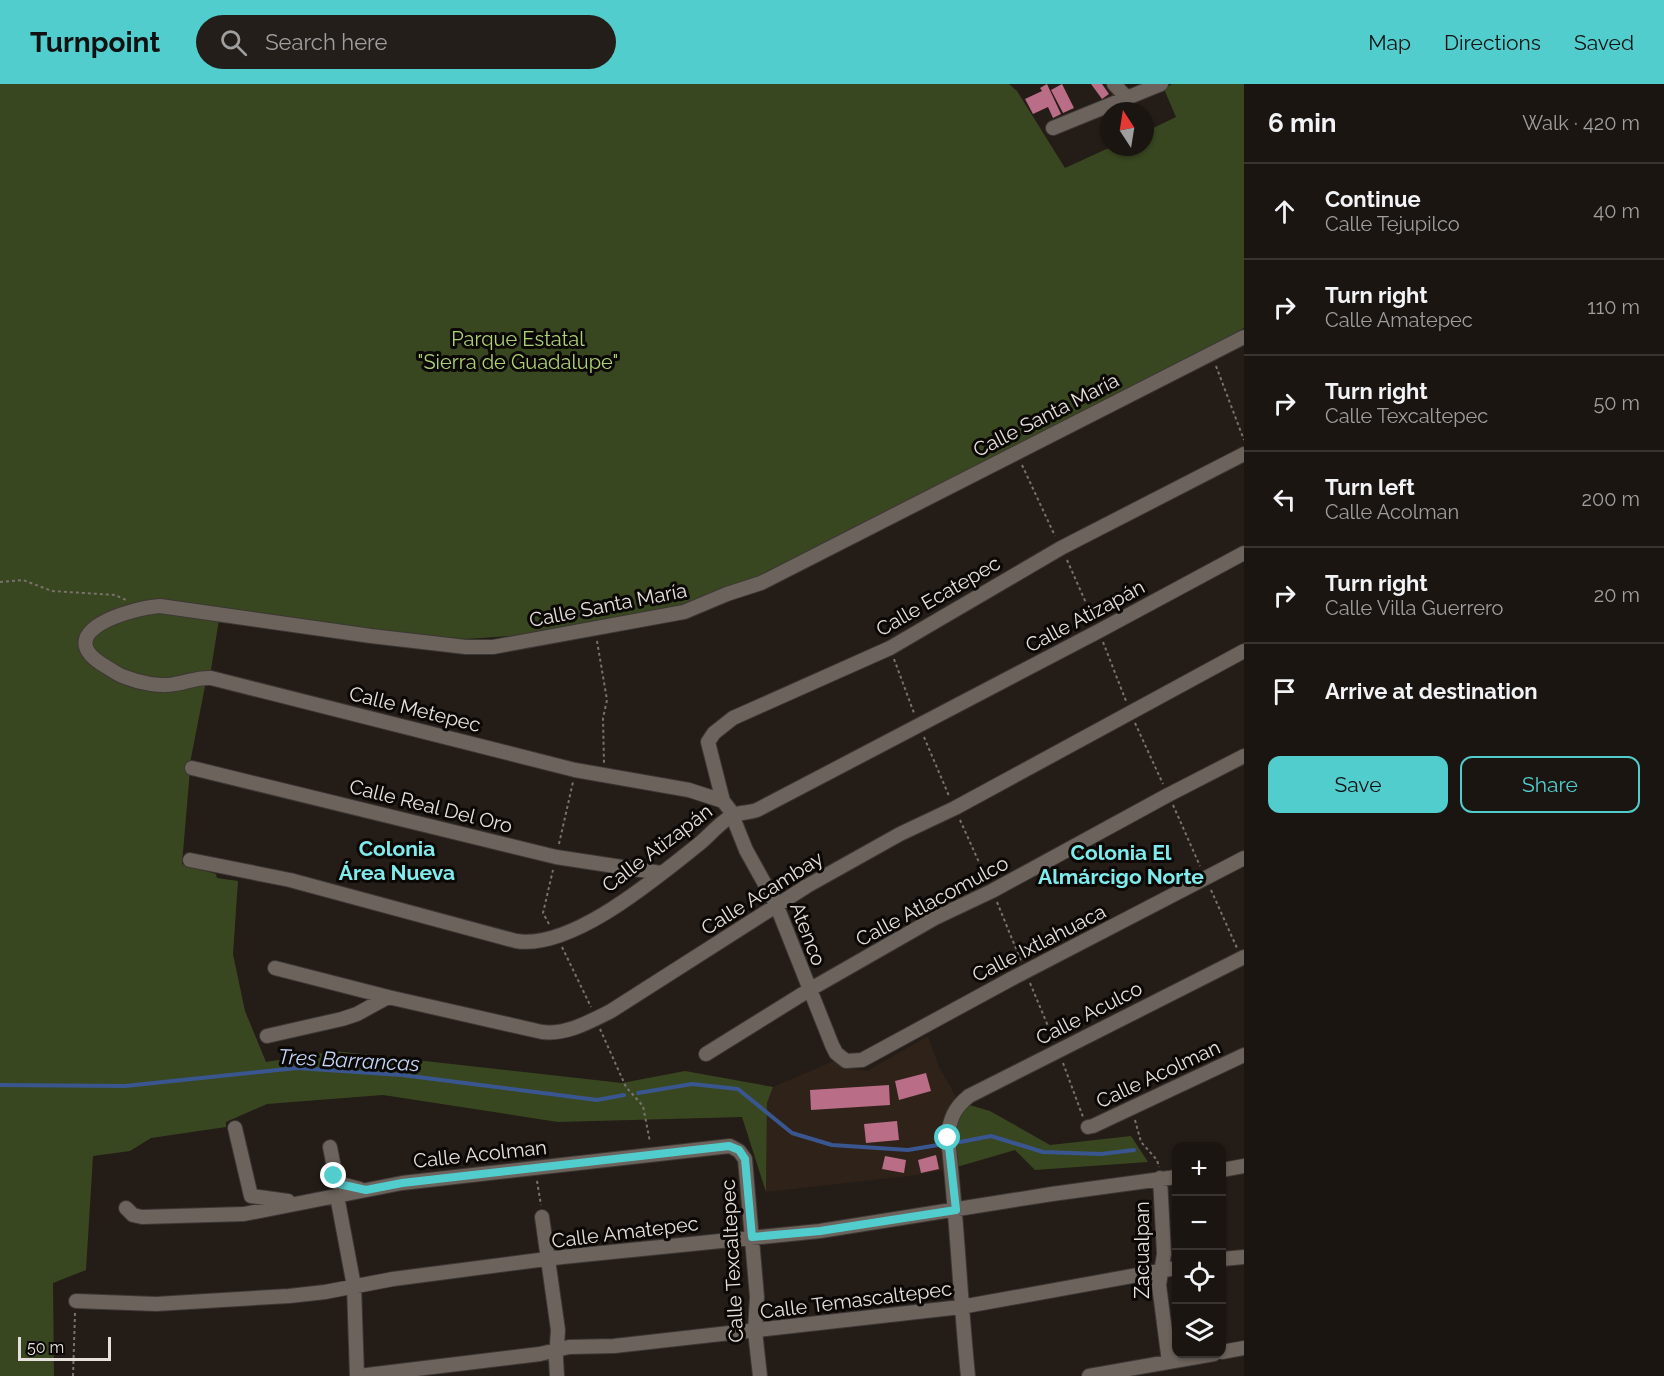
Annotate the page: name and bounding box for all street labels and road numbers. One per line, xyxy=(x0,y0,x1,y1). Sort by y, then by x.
street label: Calle Santa María xyxy=(969,368,1123,462)
street label: Calle Ecatepec xyxy=(872,551,1004,641)
street label: Calle Atizapán xyxy=(1021,575,1149,657)
street label: Calle Santa María xyxy=(527,578,689,632)
street label: Calle Metepec xyxy=(347,681,483,737)
street label: Calle Real Del Oro xyxy=(347,774,515,838)
street label: Calle Atizapán xyxy=(597,799,717,897)
street label: Calle Acambay xyxy=(697,846,827,940)
street label: Calle Atlacomulco xyxy=(852,851,1012,951)
street label: Atenco xyxy=(785,899,831,969)
street label: Calle Ixtlahuaca xyxy=(968,899,1110,987)
street label: Calle Aculco xyxy=(1032,976,1146,1050)
street label: Calle Acolman xyxy=(1092,1035,1224,1113)
street label: Calle Acolman xyxy=(412,1135,548,1173)
street label: Calle Texcaltepec xyxy=(716,1179,748,1343)
street label: Zacualpan xyxy=(1130,1201,1154,1299)
street label: Calle Amatepec xyxy=(550,1211,700,1253)
street label: Calle Temascaltepec xyxy=(759,1276,953,1324)

